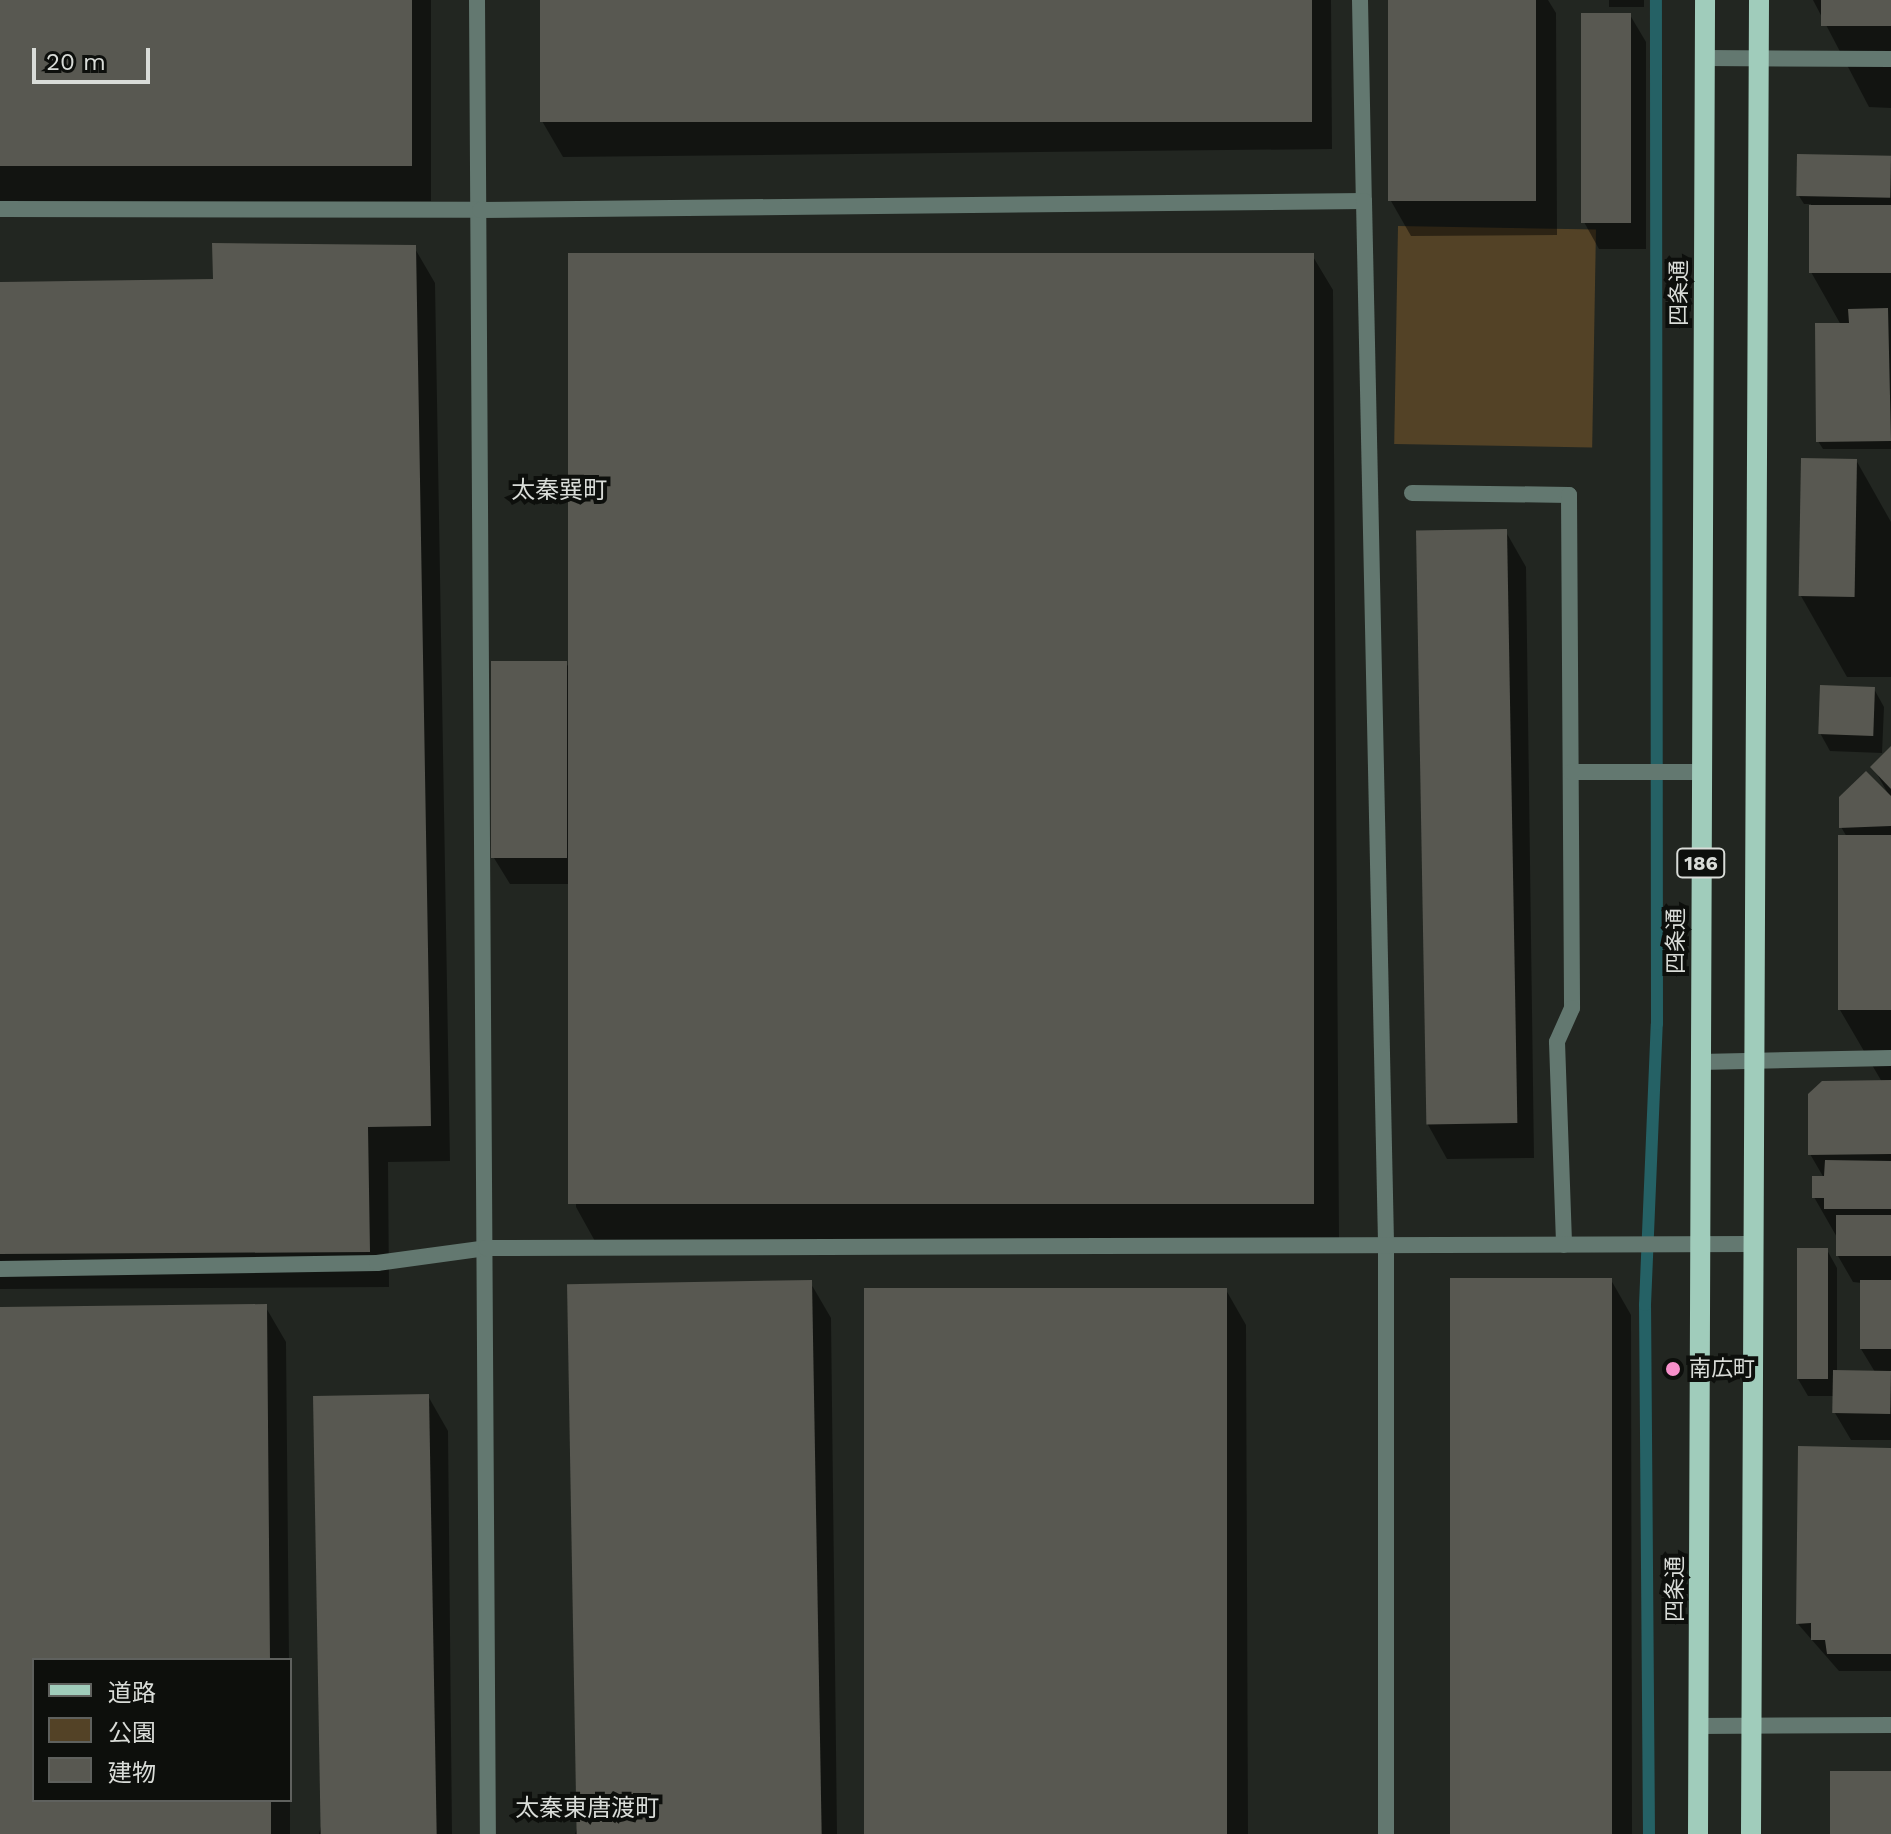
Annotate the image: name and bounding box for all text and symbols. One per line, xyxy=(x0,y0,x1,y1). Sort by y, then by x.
scale bar xyxy=(36,32,154,82)
text: 20 m xyxy=(46,48,106,76)
street label: 四条通 xyxy=(1666,260,1692,326)
district label: 太秦巽町 xyxy=(511,477,607,505)
road number: 186 xyxy=(1675,847,1727,879)
street label: 四条通 xyxy=(1663,908,1689,974)
place label: 南広町 xyxy=(1689,1356,1755,1382)
marker: 南広町 xyxy=(1664,1360,1682,1378)
street label: 四条通 xyxy=(1662,1556,1688,1622)
legend xyxy=(32,1658,292,1802)
text: 道路 xyxy=(108,1679,156,1707)
text: 公園 xyxy=(108,1719,156,1747)
text: 建物 xyxy=(108,1759,156,1787)
district label: 太秦東唐渡町 xyxy=(515,1795,659,1823)

